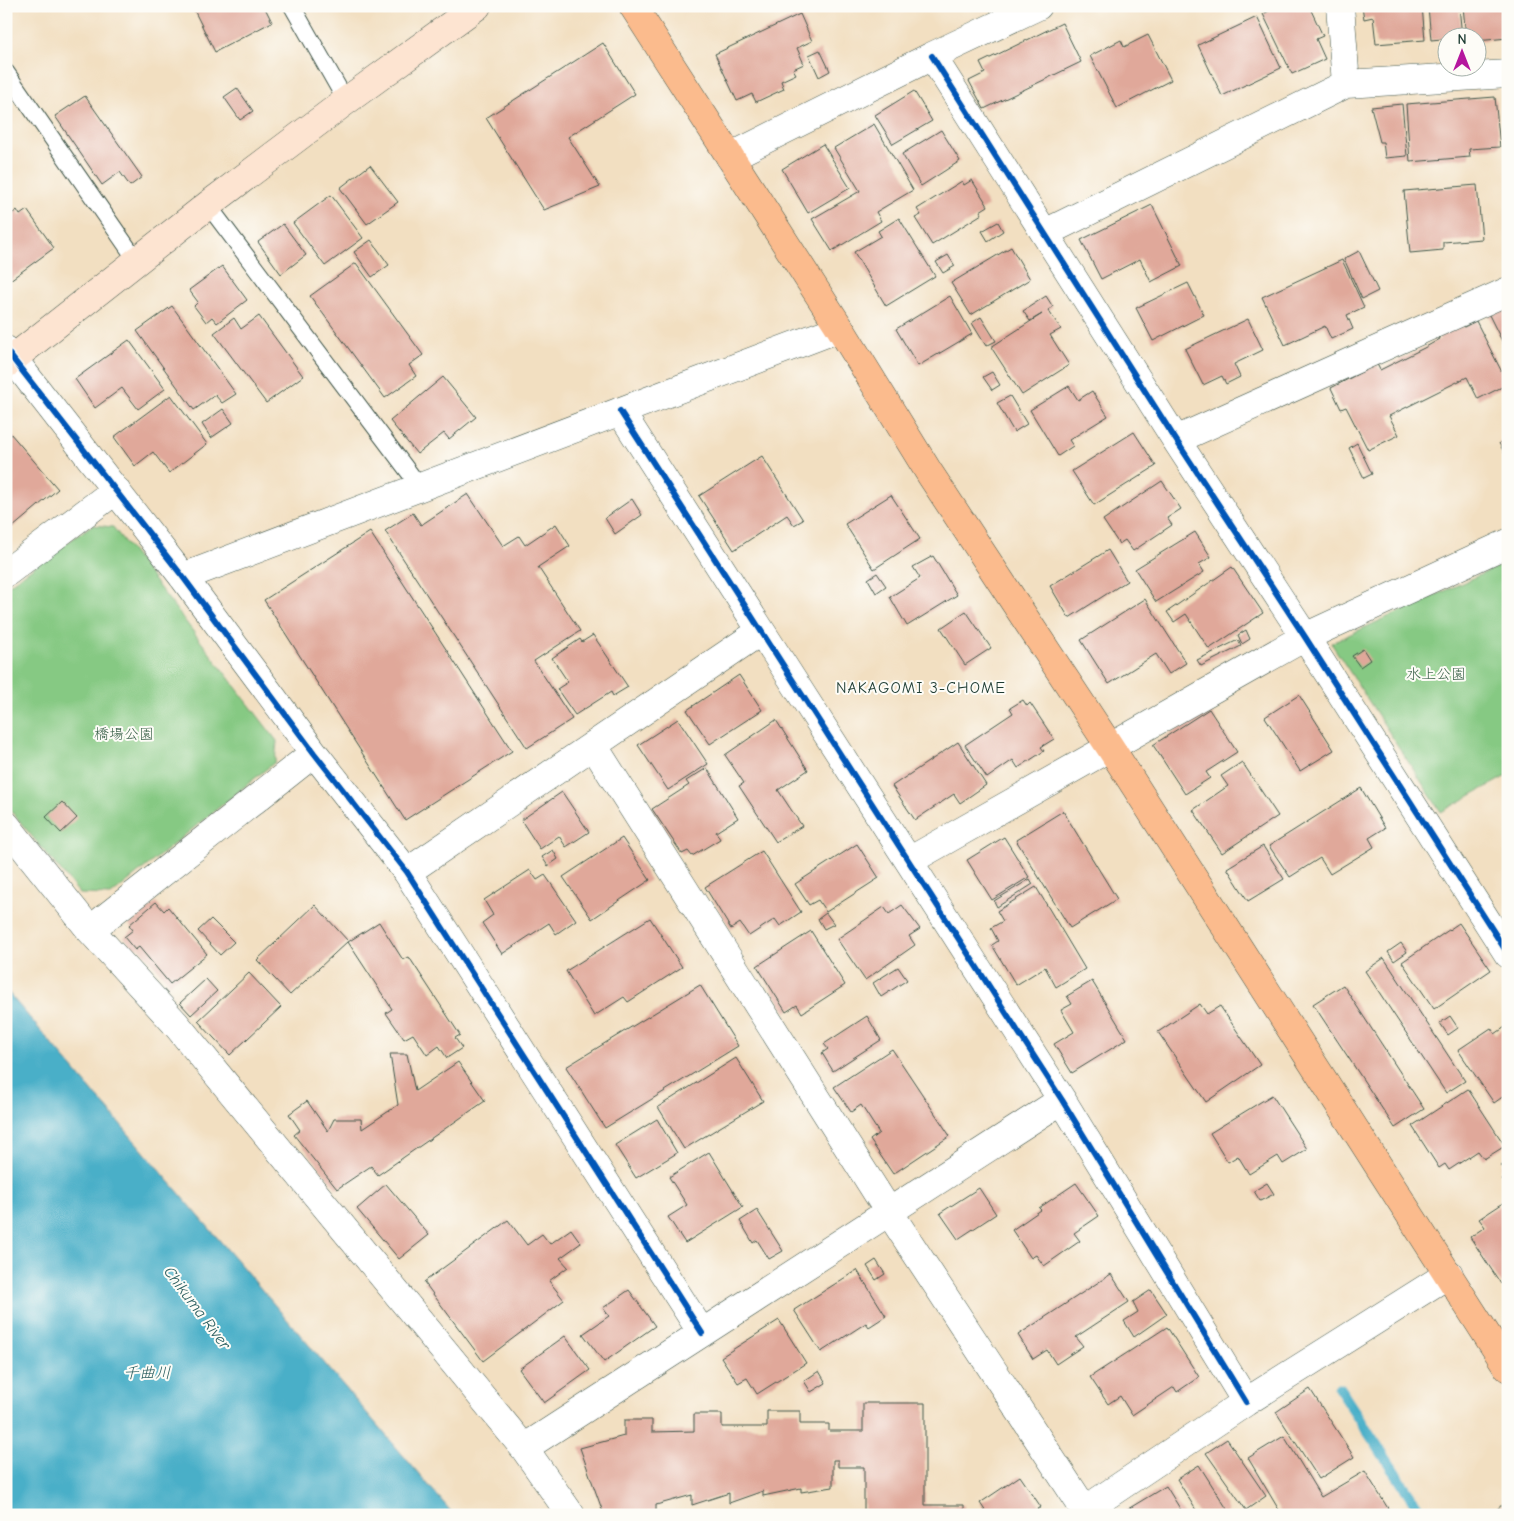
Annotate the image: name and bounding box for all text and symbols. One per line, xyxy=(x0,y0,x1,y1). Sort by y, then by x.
north arrow xyxy=(1436,28,1486,78)
text: N xyxy=(1457,31,1467,48)
park label: 水上公園 xyxy=(1406,665,1466,683)
district label: NAKAGOMI 3-CHOME xyxy=(836,679,1006,697)
park label: 橋場公園 xyxy=(94,725,154,743)
water label: Chikuma River xyxy=(160,1263,234,1354)
water label: 千曲川 xyxy=(123,1364,171,1382)

